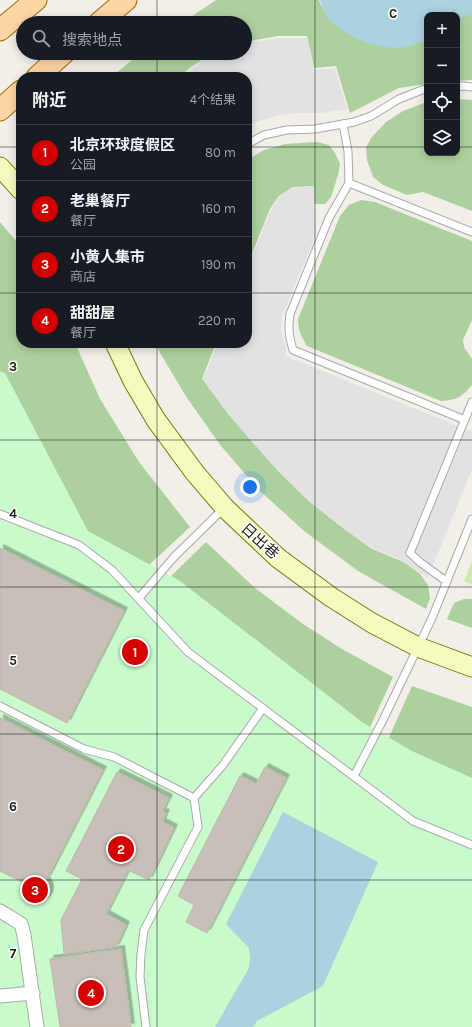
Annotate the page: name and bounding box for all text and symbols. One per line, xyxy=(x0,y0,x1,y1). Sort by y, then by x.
text: C xyxy=(389,6,397,21)
map controls xyxy=(424,12,460,156)
button: + xyxy=(424,12,460,48)
search box xyxy=(16,16,252,60)
icon: search xyxy=(30,27,52,49)
text: 搜索地点 xyxy=(62,31,122,49)
button: − xyxy=(424,48,460,84)
button: locate xyxy=(424,84,460,120)
text: 附近 xyxy=(32,90,66,110)
text: 4个结果 xyxy=(190,92,236,107)
button: layers xyxy=(424,120,460,156)
text: 北京环球度假区 xyxy=(70,136,175,154)
text: 1 xyxy=(43,145,47,160)
text: 80 m xyxy=(205,145,236,160)
text: 公园 xyxy=(70,157,96,172)
text: 老巢餐厅 xyxy=(70,192,130,210)
text: 2 xyxy=(41,201,49,216)
text: 160 m xyxy=(201,201,236,216)
text: 餐厅 xyxy=(70,213,96,228)
text: 小黄人集市 xyxy=(70,248,145,266)
text: 3 xyxy=(41,257,49,272)
text: 190 m xyxy=(201,257,236,272)
text: 商店 xyxy=(70,269,96,284)
text: 甜甜屋 xyxy=(70,304,115,322)
text: 4 xyxy=(41,313,49,328)
text: 220 m xyxy=(198,313,236,328)
text: 餐厅 xyxy=(70,325,96,340)
text: 3 xyxy=(9,359,17,374)
your location xyxy=(240,477,260,497)
text: 4 xyxy=(9,506,17,521)
street label: 日出巷 xyxy=(237,519,283,563)
pin: 1 xyxy=(122,637,148,667)
text: 5 xyxy=(9,653,17,668)
text: 6 xyxy=(9,799,17,814)
pin: 2 xyxy=(108,834,134,864)
pin: 3 xyxy=(22,875,48,905)
text: 7 xyxy=(10,946,17,961)
pin: 4 xyxy=(78,978,104,1008)

